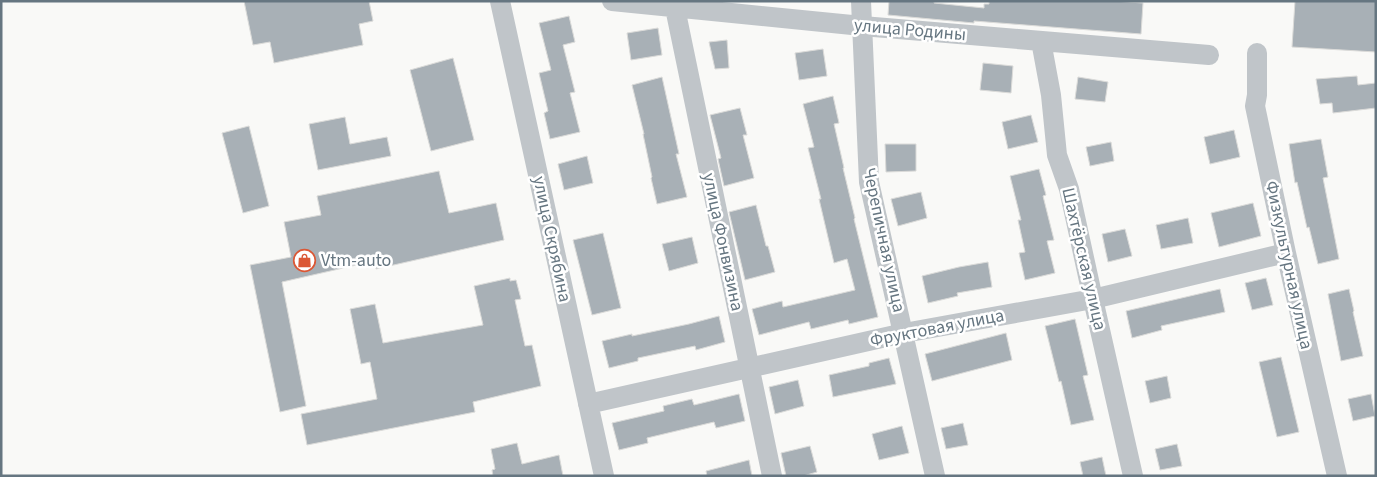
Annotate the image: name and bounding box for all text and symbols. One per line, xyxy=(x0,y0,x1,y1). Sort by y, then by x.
street label: улица Родины xyxy=(853,13,967,47)
street label: Черепичная улица xyxy=(856,165,912,315)
street label: улица Фонвизина xyxy=(696,171,750,313)
street label: улица Скрябина xyxy=(526,174,578,304)
street label: Физкультурная улица xyxy=(1259,179,1319,351)
street label: Шахтёрская улица xyxy=(1055,185,1113,333)
shop icon: Vtm-auto xyxy=(293,248,317,272)
place label: Vtm-auto xyxy=(321,248,391,273)
street label: Фруктовая улица xyxy=(868,303,1006,353)

